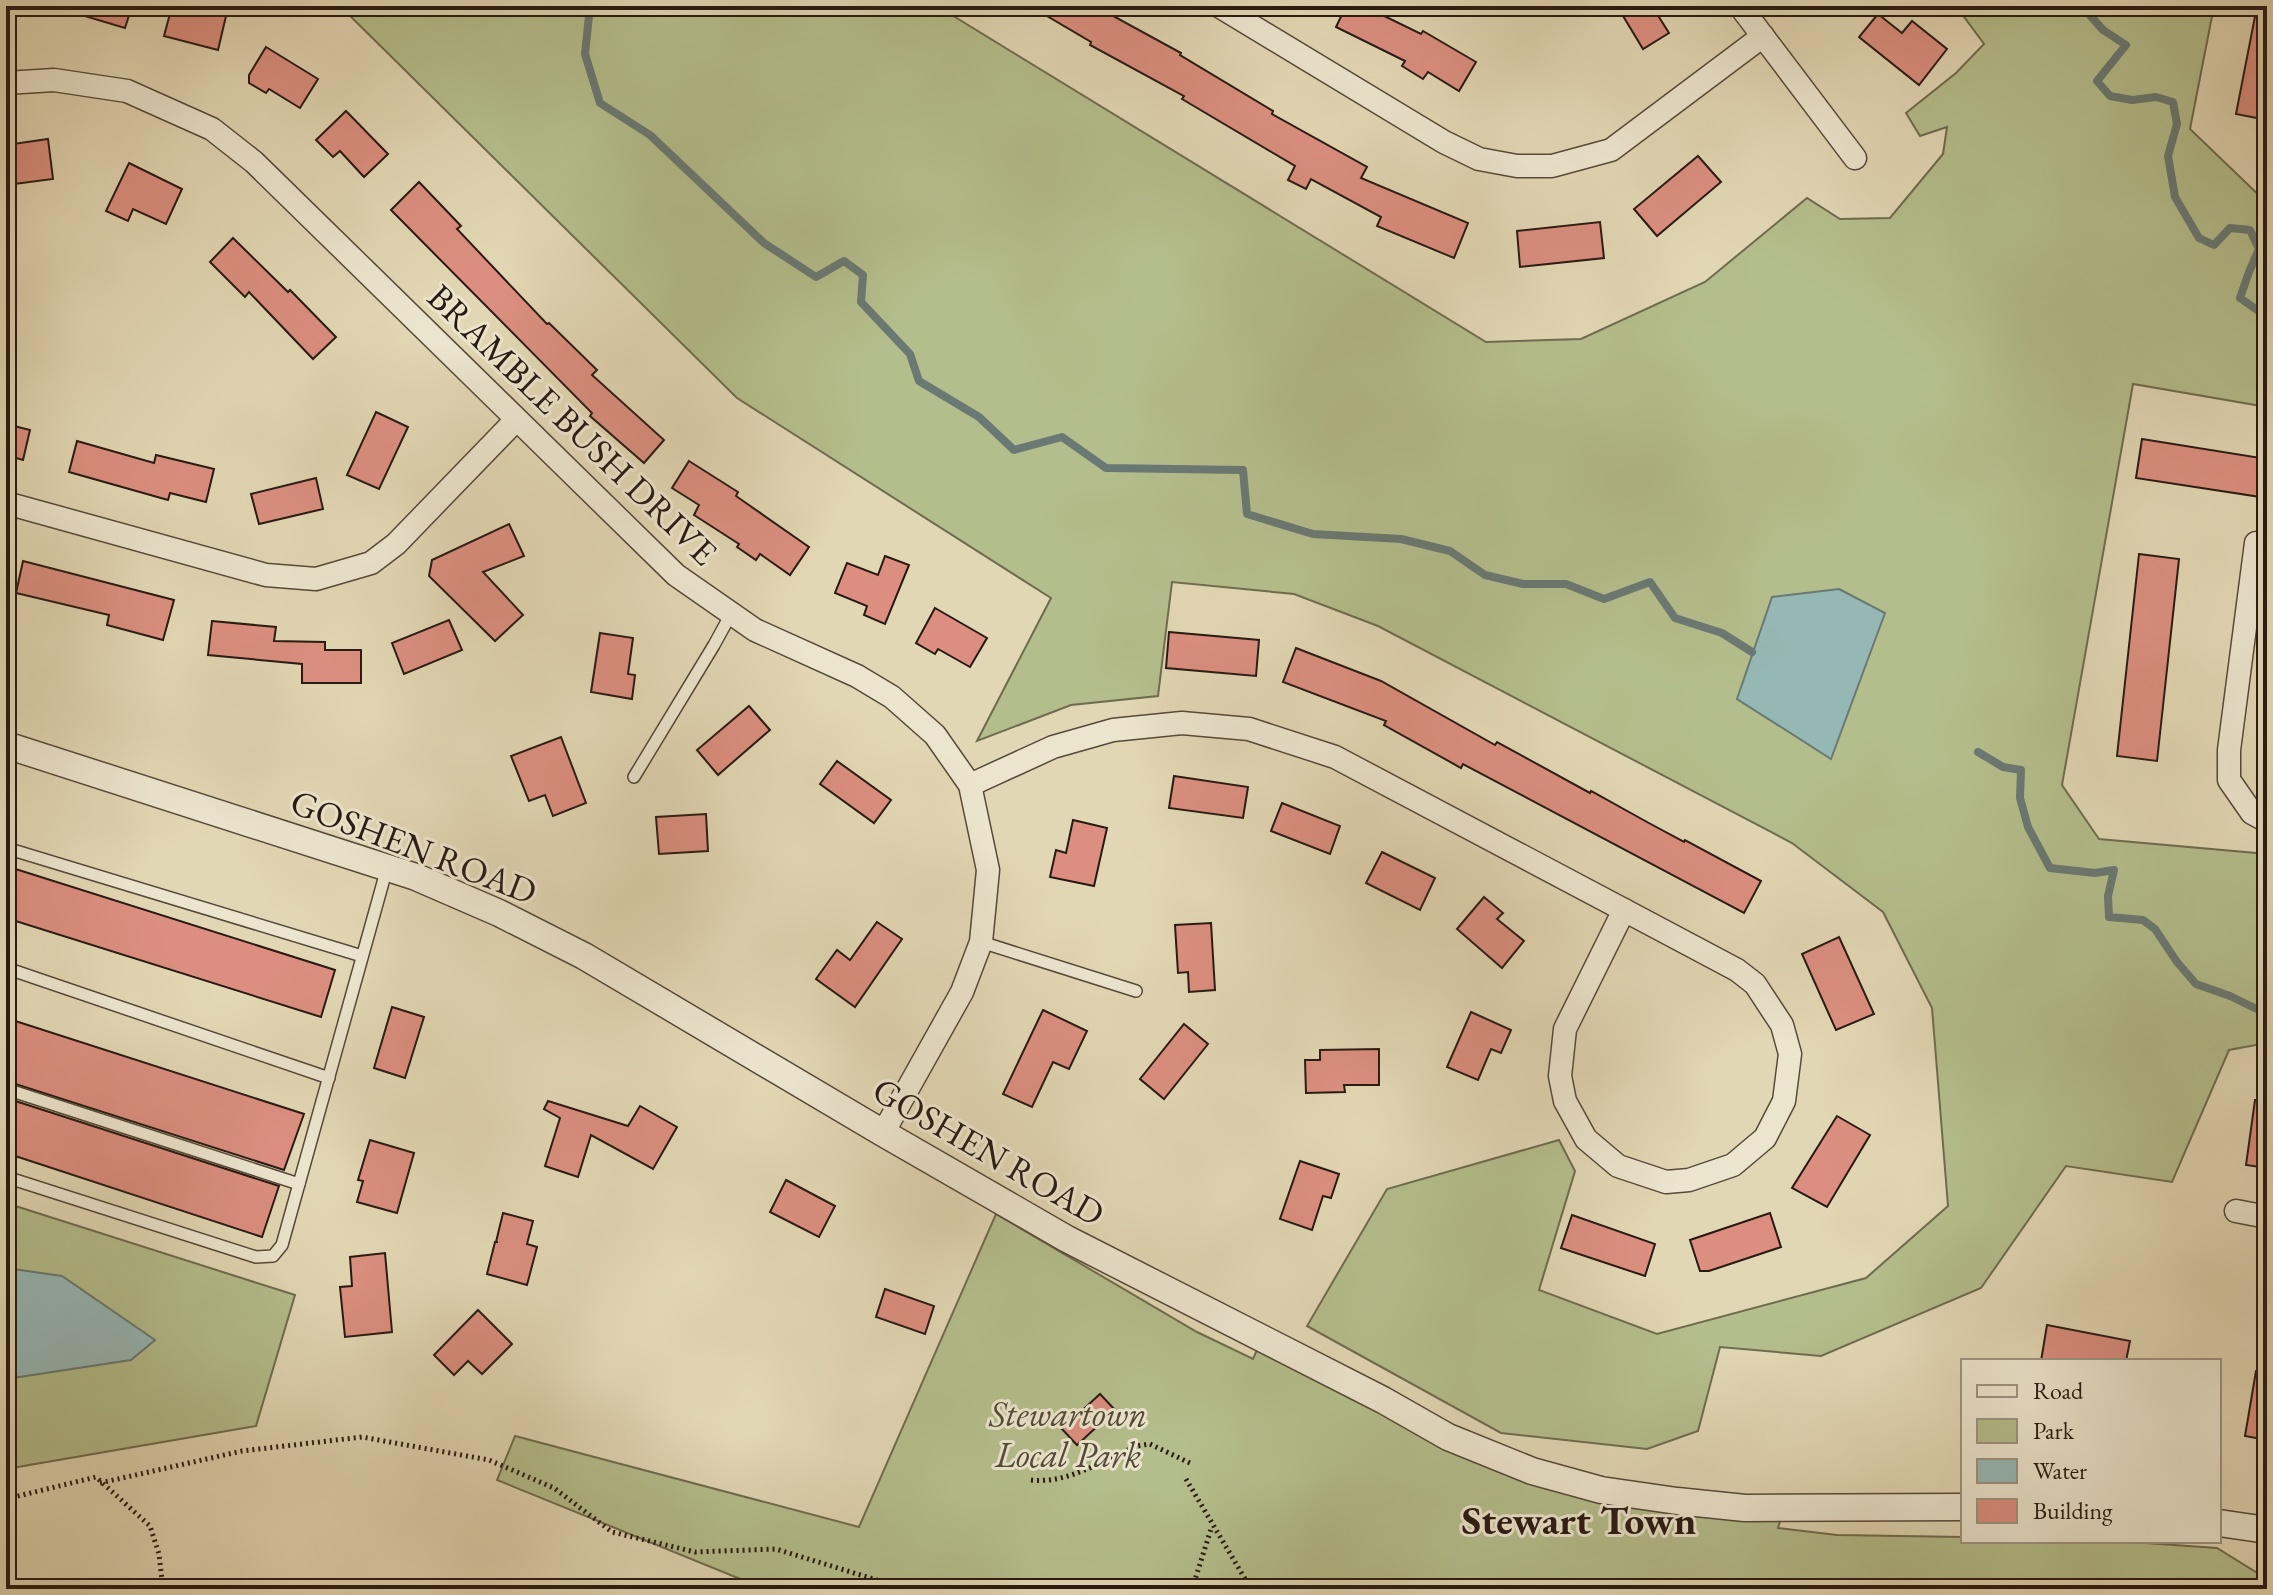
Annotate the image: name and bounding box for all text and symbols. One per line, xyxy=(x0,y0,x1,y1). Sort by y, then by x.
street label: BRAMBLE BUSH DRIVE xyxy=(418,274,728,575)
street label: GOSHEN ROAD xyxy=(284,778,543,915)
street label: GOSHEN ROAD xyxy=(865,1066,1113,1237)
legend xyxy=(1961,1359,2221,1543)
text: Road xyxy=(2033,1375,2084,1406)
park label: Stewartown Local Park xyxy=(988,1390,1147,1478)
text: Park xyxy=(2033,1415,2075,1446)
text: Water xyxy=(2033,1455,2087,1486)
district label: Stewart Town xyxy=(1462,1494,1696,1546)
text: Building xyxy=(2033,1495,2113,1526)

